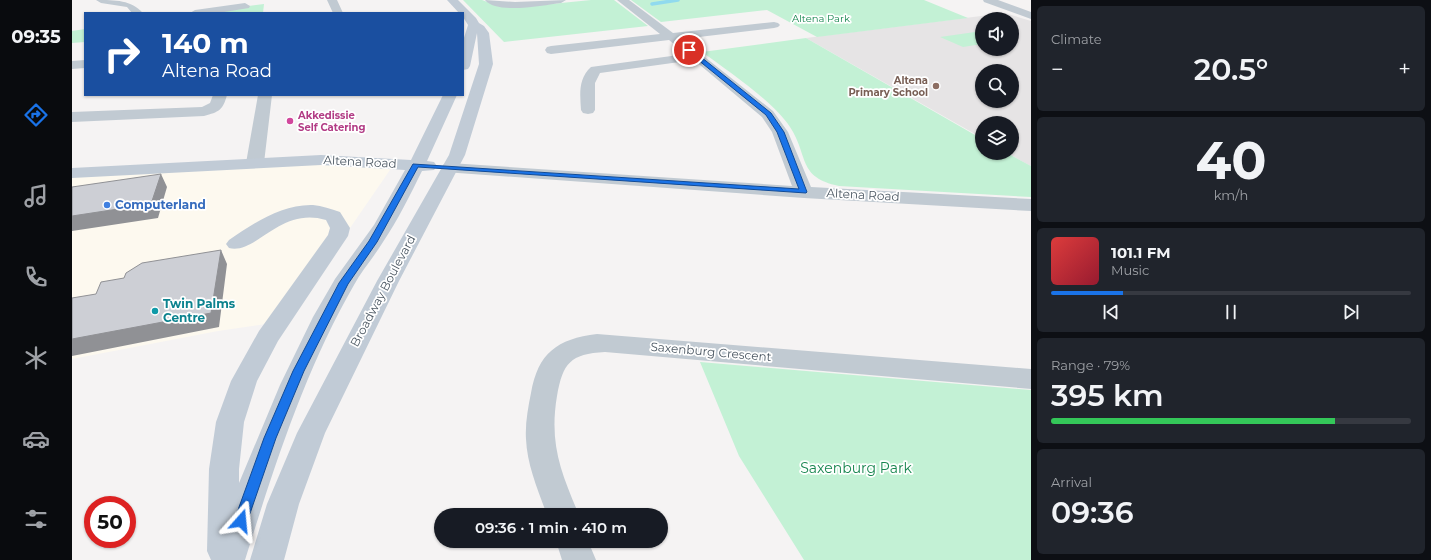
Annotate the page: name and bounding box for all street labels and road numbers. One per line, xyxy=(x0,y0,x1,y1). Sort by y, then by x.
street label: Altena Road xyxy=(323,152,397,171)
street label: Altena Road xyxy=(826,185,900,204)
street label: Broadway Boulevard xyxy=(347,232,418,349)
street label: Saxenburg Crescent xyxy=(650,339,772,364)

